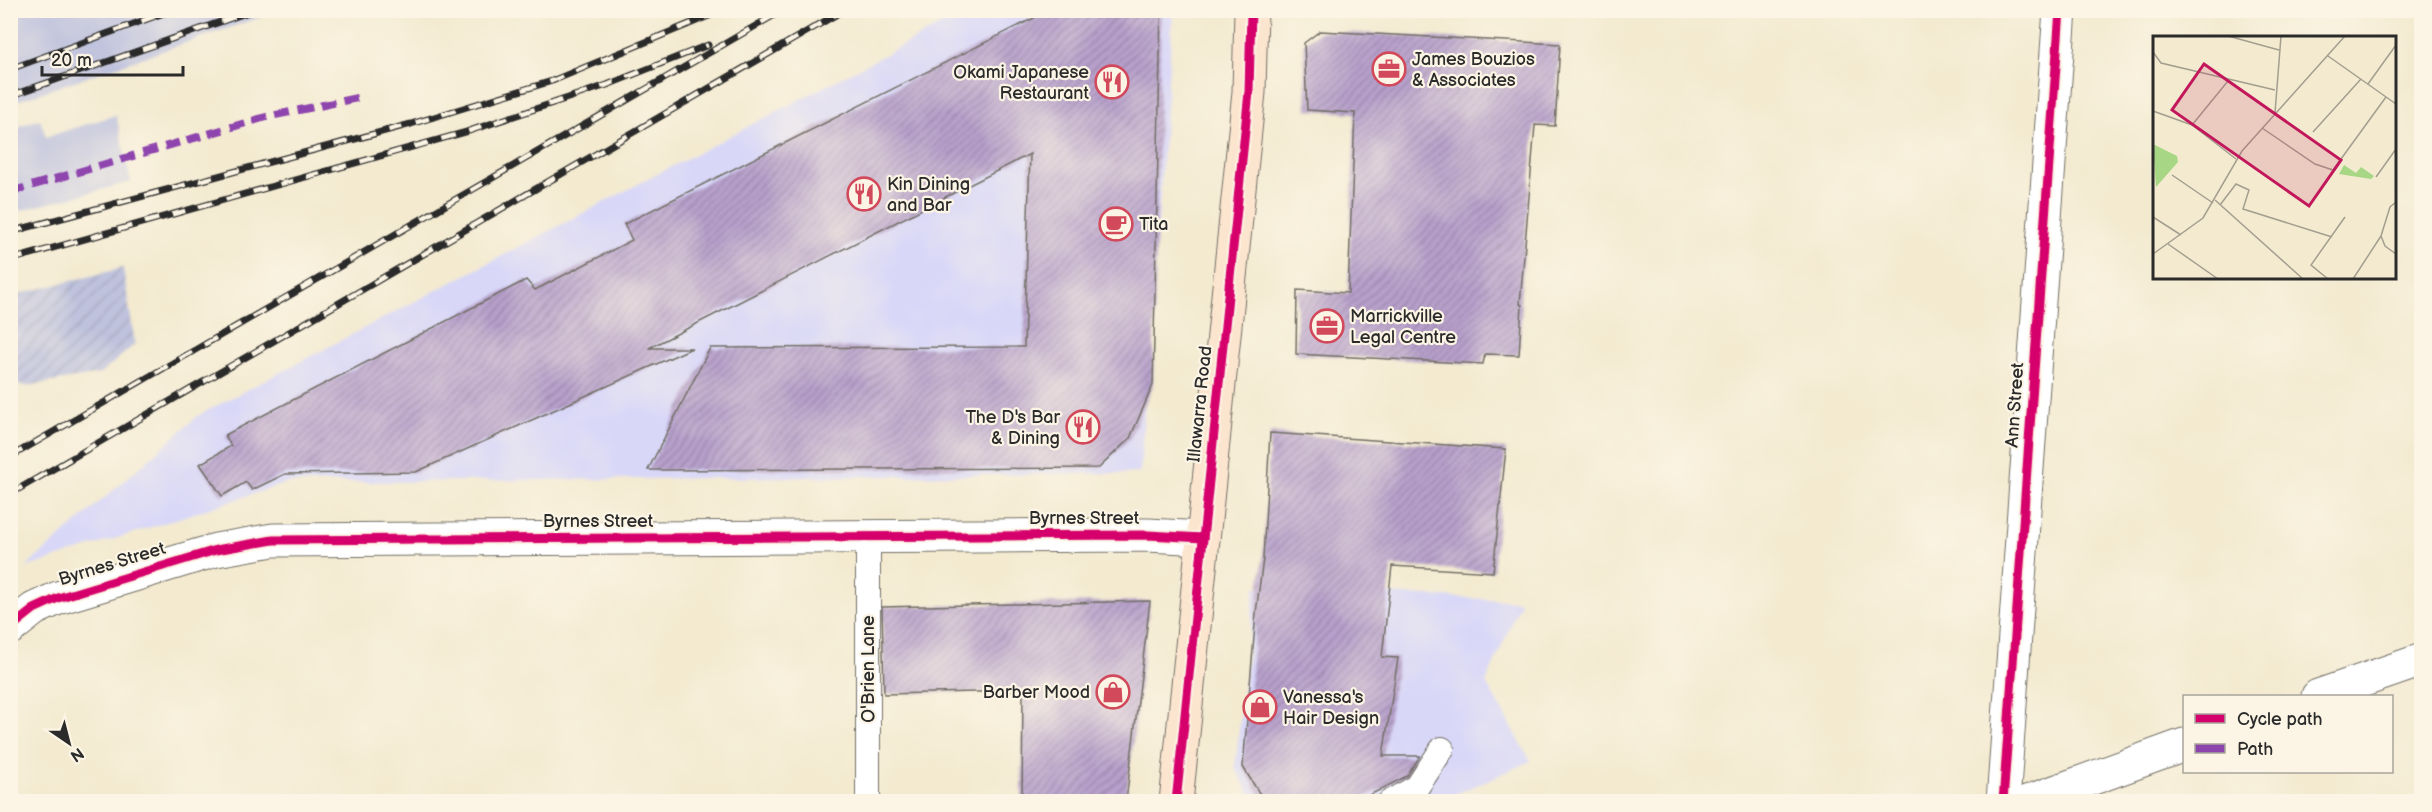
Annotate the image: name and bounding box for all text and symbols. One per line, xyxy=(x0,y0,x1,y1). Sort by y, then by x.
inset map xyxy=(2153,36,2396,279)
scale bar xyxy=(42,39,183,77)
place label: James Bouzios & Associates xyxy=(1412,49,1535,91)
text: 20 m xyxy=(51,50,92,71)
office icon: James Bouzios & Associates xyxy=(1371,51,1407,87)
place label: Okami Japanese Restaurant xyxy=(953,62,1089,104)
restaurant icon: Okami Japanese Restaurant xyxy=(1094,64,1130,100)
place label: Kin Dining and Bar xyxy=(887,174,970,216)
restaurant icon: Kin Dining and Bar xyxy=(846,176,882,212)
cafe icon: Tita xyxy=(1098,206,1134,242)
place label: Tita xyxy=(1139,214,1169,235)
place label: Marrickville Legal Centre xyxy=(1350,306,1456,348)
office icon: Marrickville Legal Centre xyxy=(1309,308,1345,344)
street label: Illawarra Road xyxy=(1183,345,1217,463)
street label: Ann Street xyxy=(2002,361,2028,448)
place label: The D's Bar & Dining xyxy=(965,407,1060,449)
restaurant icon: The D's Bar & Dining xyxy=(1065,409,1101,445)
street label: Byrnes Street xyxy=(1029,508,1140,529)
street label: Byrnes Street xyxy=(543,511,654,532)
street label: Byrnes Street xyxy=(56,538,168,590)
street label: O'Brien Lane xyxy=(858,615,879,723)
shop icon: Barber Mood xyxy=(1095,674,1131,710)
place label: Barber Mood xyxy=(983,682,1090,703)
place label: Vanessa's Hair Design xyxy=(1283,687,1379,729)
shop icon: Vanessa's Hair Design xyxy=(1242,689,1278,725)
legend xyxy=(2183,695,2393,773)
text: Cycle path xyxy=(2237,709,2323,730)
north arrow xyxy=(39,713,99,773)
text: Path xyxy=(2237,739,2273,760)
text: N xyxy=(66,743,87,765)

